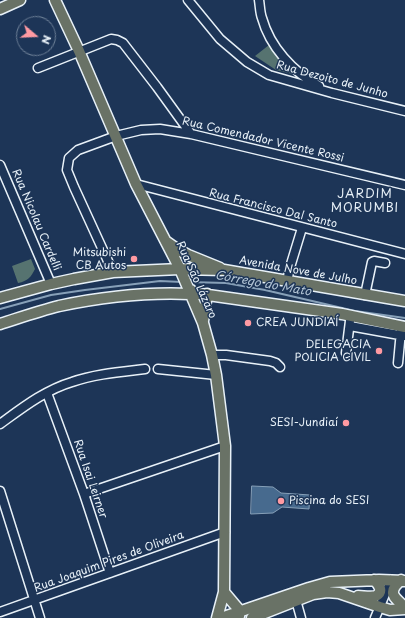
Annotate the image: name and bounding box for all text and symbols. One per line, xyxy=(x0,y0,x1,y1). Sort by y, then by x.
north arrow xyxy=(16,16,56,56)
text: N xyxy=(37,33,56,47)
street label: Rua Dezoito de Junho xyxy=(275,59,389,101)
street label: Rua Comendador Vicente Rossi xyxy=(181,115,345,165)
street label: Rua Nicolau Cardelli xyxy=(9,167,63,273)
street label: Rua Francisco Dal Santo xyxy=(208,187,338,231)
district label: JARDIM MORUMBI xyxy=(331,188,399,216)
street label: Rua São Lázaro xyxy=(173,239,219,321)
place label: Mitsubishi CB Autos xyxy=(73,246,126,272)
marker: Mitsubishi CB Autos xyxy=(129,254,139,264)
street label: Avenida Nove de Julho xyxy=(238,254,358,288)
water label: Córrego do Mato xyxy=(214,268,312,300)
place label: CREA JUNDIAÍ xyxy=(256,316,338,330)
marker: CREA JUNDIAÍ xyxy=(243,318,253,328)
place label: DELEGACIA POLICIA CIVIL xyxy=(295,338,371,364)
marker: DELEGACIA POLICIA CIVIL xyxy=(374,346,384,356)
place label: SESI-Jundiaí xyxy=(270,416,338,430)
marker: SESI-Jundiaí xyxy=(341,418,351,428)
street label: Rua Isai Leirner xyxy=(70,438,110,520)
place label: Piscina do SESI xyxy=(289,494,369,508)
marker: Piscina do SESI xyxy=(276,496,286,506)
street label: Rua Joaquim Pires de Oliveira xyxy=(32,529,186,595)

